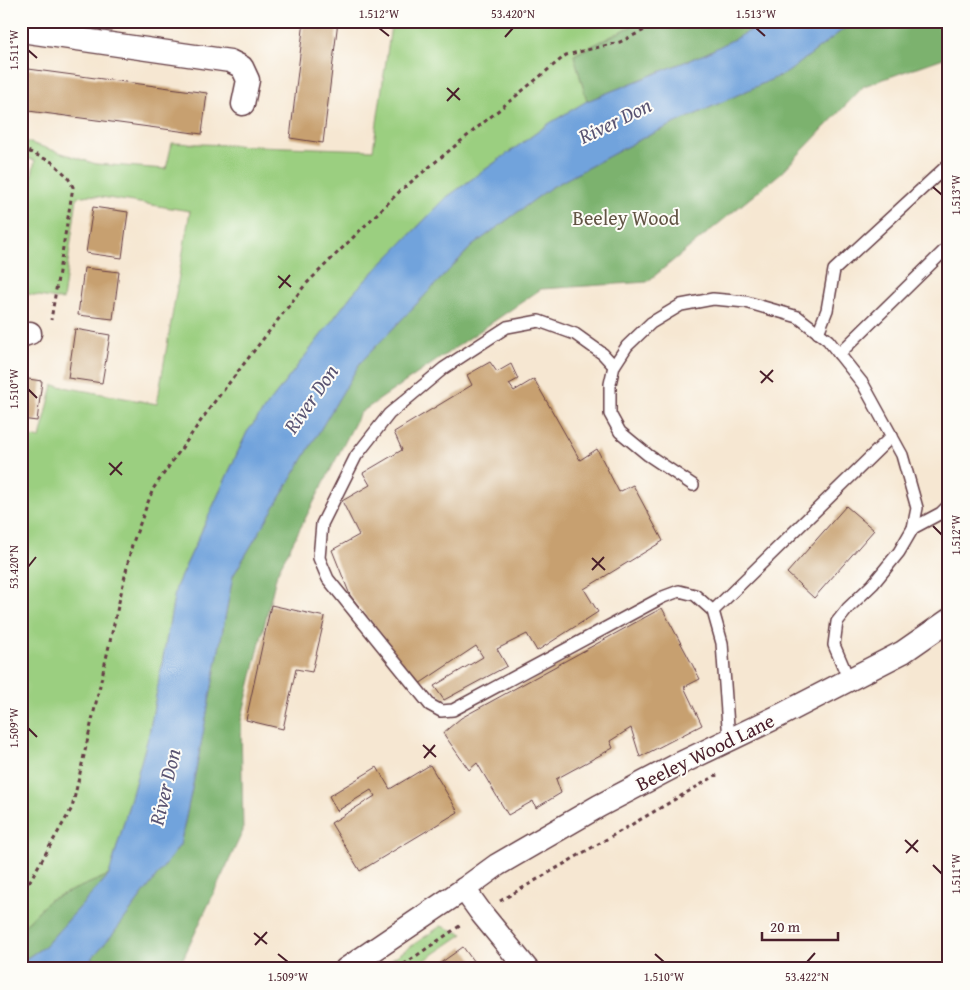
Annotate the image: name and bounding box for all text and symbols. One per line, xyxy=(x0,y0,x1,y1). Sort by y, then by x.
text: 1.512°W xyxy=(359,5,400,22)
text: 53.420°N xyxy=(491,5,535,22)
text: 1.513°W xyxy=(736,5,777,22)
text: 1.511°W xyxy=(5,29,22,70)
water label: River Don xyxy=(572,89,657,152)
text: 1.513°W xyxy=(947,174,964,215)
park label: Beeley Wood xyxy=(573,203,680,232)
water label: River Don xyxy=(275,358,346,440)
text: 1.510°W xyxy=(5,368,22,409)
text: 1.512°W xyxy=(947,514,964,555)
text: 53.420°N xyxy=(5,545,22,589)
street label: Beeley Wood Lane xyxy=(631,705,779,798)
text: 1.509°W xyxy=(5,707,22,748)
water label: River Don xyxy=(140,745,188,829)
text: 1.511°W xyxy=(947,853,964,894)
scale bar xyxy=(762,910,839,942)
text: 20 m xyxy=(770,916,801,937)
text: 1.509°W xyxy=(268,968,309,985)
text: 1.510°W xyxy=(644,968,685,985)
text: 53.422°N xyxy=(785,968,829,985)

